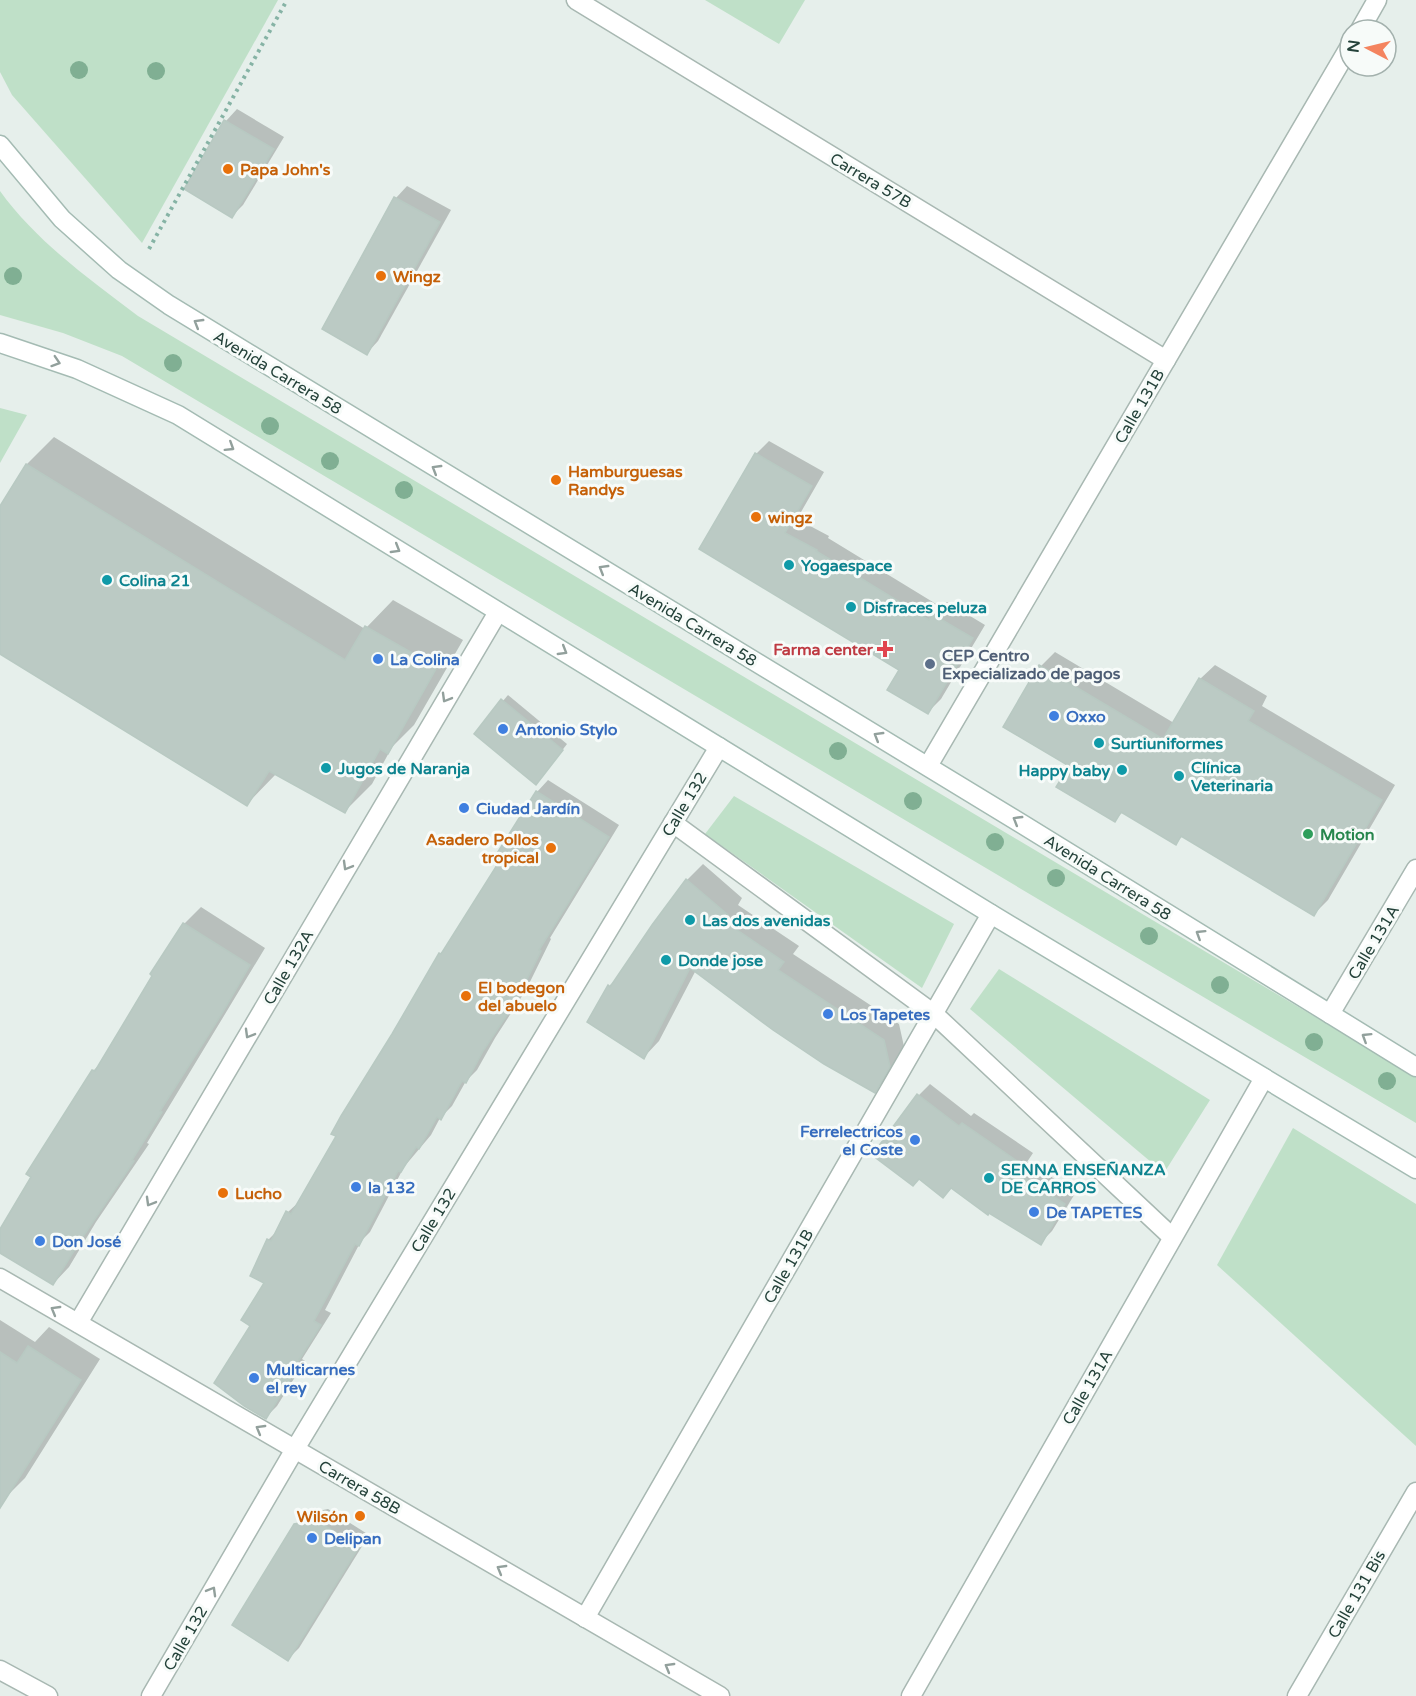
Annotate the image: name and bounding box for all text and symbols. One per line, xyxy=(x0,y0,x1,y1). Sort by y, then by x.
north arrow xyxy=(1338,18,1398,78)
text: N xyxy=(1343,39,1365,54)
street label: Carrera 57B xyxy=(826,149,915,213)
place label: Papa John's xyxy=(240,160,331,180)
marker: Papa John's xyxy=(221,162,235,176)
place label: Wingz xyxy=(393,267,441,287)
marker: Wingz xyxy=(374,269,388,283)
one-way arrow xyxy=(194,319,204,331)
street label: Avenida Carrera 58 xyxy=(210,327,345,419)
one-way arrow xyxy=(50,354,61,367)
street label: Calle 131B xyxy=(1111,366,1169,447)
one-way arrow xyxy=(224,440,234,452)
place label: Hamburguesas Randys xyxy=(568,462,683,500)
one-way arrow xyxy=(432,464,442,476)
marker: Hamburguesas Randys xyxy=(549,473,563,487)
place label: wingz xyxy=(768,508,812,528)
marker: wingz xyxy=(749,510,763,524)
one-way arrow xyxy=(390,542,400,554)
place label: Yogaespace xyxy=(801,556,892,576)
marker: Yogaespace xyxy=(782,558,796,572)
one-way arrow xyxy=(599,565,609,577)
place label: Colina 21 xyxy=(119,571,191,591)
marker: Colina 21 xyxy=(100,573,114,587)
street label: Avenida Carrera 58 xyxy=(625,579,760,671)
place label: Disfraces peluza xyxy=(863,598,987,618)
marker: Disfraces peluza xyxy=(844,600,858,614)
place label: Farma center xyxy=(773,640,874,660)
marker: Farma center xyxy=(878,642,892,656)
one-way arrow xyxy=(557,644,567,656)
place label: CEP Centro Expecializado de pagos xyxy=(942,646,1121,684)
place label: La Colina xyxy=(390,650,460,670)
marker: La Colina xyxy=(371,652,385,666)
marker: CEP Centro Expecializado de pagos xyxy=(923,657,937,671)
one-way arrow xyxy=(442,692,454,702)
place label: Oxxo xyxy=(1066,707,1106,727)
marker: Oxxo xyxy=(1047,709,1061,723)
place label: Antonio Stylo xyxy=(515,720,618,740)
marker: Antonio Stylo xyxy=(496,722,510,736)
one-way arrow xyxy=(874,731,884,743)
place label: Surtiuniformes xyxy=(1111,734,1223,754)
marker: Surtiuniformes xyxy=(1092,736,1106,750)
place label: Clínica Veterinaria xyxy=(1191,758,1273,796)
place label: Jugos de Naranja xyxy=(337,759,470,779)
marker: Jugos de Naranja xyxy=(319,761,333,775)
place label: Happy baby xyxy=(1018,761,1110,781)
marker: Happy baby xyxy=(1115,763,1129,777)
street label: Calle 132 xyxy=(658,769,712,840)
marker: Clínica Veterinaria xyxy=(1172,769,1186,783)
place label: Ciudad Jardín xyxy=(476,799,580,819)
marker: Ciudad Jardín xyxy=(457,801,471,815)
one-way arrow xyxy=(1013,816,1023,828)
place label: Motion xyxy=(1320,825,1374,845)
marker: Motion xyxy=(1301,827,1315,841)
place label: Asadero Pollos tropical xyxy=(426,830,539,868)
street label: Avenida Carrera 58 xyxy=(1040,831,1175,925)
marker: Asadero Pollos tropical xyxy=(544,841,558,855)
one-way arrow xyxy=(343,860,355,870)
street label: Calle 131A xyxy=(1344,902,1404,983)
place label: Las dos avenidas xyxy=(702,911,831,931)
marker: Las dos avenidas xyxy=(683,913,697,927)
street label: Calle 132A xyxy=(259,926,318,1009)
one-way arrow xyxy=(1196,930,1207,941)
place label: Donde jose xyxy=(678,951,763,971)
marker: Donde jose xyxy=(659,953,673,967)
place label: El bodegon del abuelo xyxy=(478,978,565,1016)
marker: El bodegon del abuelo xyxy=(459,989,473,1003)
place label: Los Tapetes xyxy=(840,1005,930,1025)
marker: Los Tapetes xyxy=(821,1007,835,1021)
one-way arrow xyxy=(244,1028,256,1038)
one-way arrow xyxy=(1362,1032,1372,1044)
place label: Ferrelectricos el Coste xyxy=(800,1122,903,1160)
marker: Ferrelectricos el Coste xyxy=(908,1133,922,1147)
place label: SENNA ENSEÑANZA DE CARROS xyxy=(1001,1160,1166,1198)
marker: SENNA ENSEÑANZA DE CARROS xyxy=(982,1171,996,1185)
place label: la 132 xyxy=(368,1178,415,1198)
marker: la 132 xyxy=(349,1180,363,1194)
place label: Lucho xyxy=(235,1184,282,1204)
street label: Calle 132 xyxy=(407,1185,461,1256)
marker: Lucho xyxy=(216,1186,230,1200)
one-way arrow xyxy=(145,1196,157,1206)
place label: De TAPETES xyxy=(1046,1203,1143,1223)
marker: De TAPETES xyxy=(1027,1205,1041,1219)
street label: Calle 131B xyxy=(760,1226,818,1307)
place label: Don José xyxy=(52,1232,121,1252)
marker: Don José xyxy=(33,1234,47,1248)
one-way arrow xyxy=(51,1305,61,1317)
street label: Calle 131A xyxy=(1058,1346,1117,1429)
place label: Multicarnes el rey xyxy=(266,1360,356,1398)
marker: Multicarnes el rey xyxy=(247,1371,261,1385)
one-way arrow xyxy=(255,1424,266,1436)
street label: Carrera 58B xyxy=(315,1456,404,1519)
place label: Wilsón xyxy=(297,1507,348,1527)
marker: Wilsón xyxy=(353,1509,367,1523)
place label: Delipan xyxy=(324,1529,382,1549)
marker: Delipan xyxy=(305,1531,319,1545)
street label: Calle 131 Bis xyxy=(1324,1547,1390,1642)
one-way arrow xyxy=(497,1564,507,1576)
one-way arrow xyxy=(205,1587,217,1597)
street label: Calle 132 xyxy=(159,1603,212,1674)
one-way arrow xyxy=(665,1662,676,1674)

